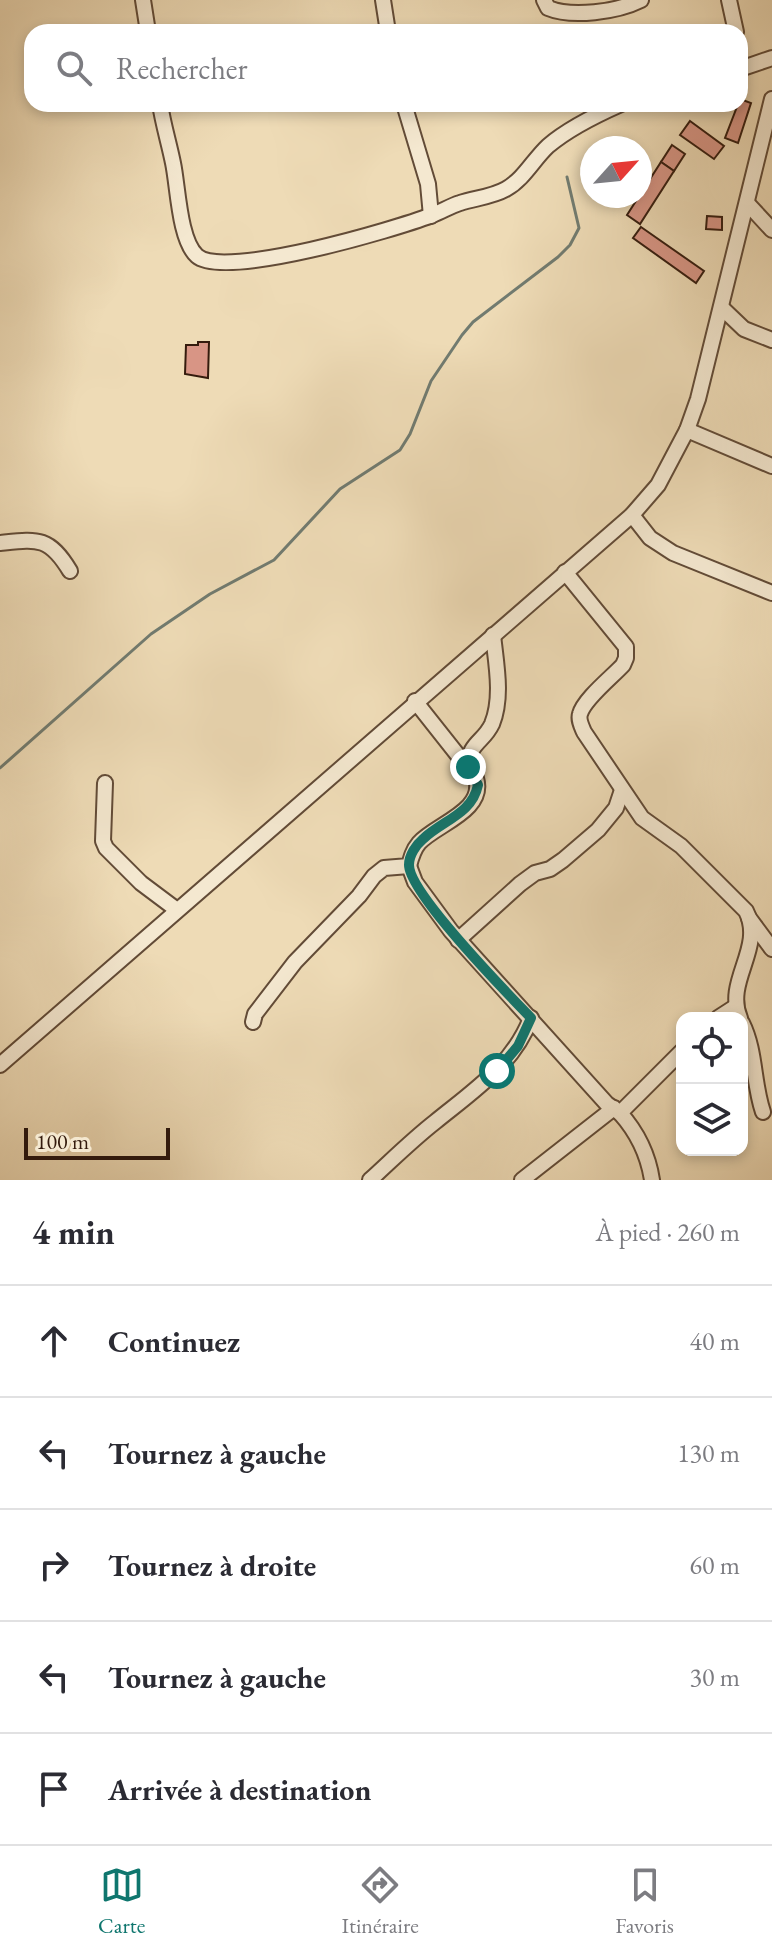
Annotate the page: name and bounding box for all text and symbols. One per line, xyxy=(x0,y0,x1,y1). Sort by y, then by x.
search box xyxy=(24,24,748,112)
icon: search xyxy=(52,46,96,90)
text: Rechercher xyxy=(116,49,248,88)
north arrow xyxy=(580,136,652,208)
route end xyxy=(450,749,486,785)
map controls xyxy=(676,1012,748,1156)
button: locate xyxy=(676,1012,748,1084)
route start xyxy=(479,1053,515,1089)
button: layers xyxy=(676,1084,748,1156)
scale bar xyxy=(24,1124,170,1160)
text: 100 m xyxy=(36,1127,89,1156)
text: 4 min xyxy=(32,1210,115,1254)
text: À pied · 260 m xyxy=(595,1215,740,1249)
icon: ahead xyxy=(32,1319,76,1363)
text: Continuez xyxy=(108,1322,240,1361)
text: 40 m xyxy=(690,1324,740,1358)
icon: left xyxy=(32,1431,76,1475)
text: Tournez à gauche xyxy=(108,1434,326,1473)
text: 130 m xyxy=(677,1436,740,1470)
icon: right xyxy=(32,1543,76,1587)
text: Tournez à droite xyxy=(108,1546,316,1585)
text: 60 m xyxy=(690,1548,740,1582)
icon: left xyxy=(32,1655,76,1699)
text: Tournez à gauche xyxy=(108,1658,326,1697)
text: 30 m xyxy=(690,1660,740,1694)
icon: arrive xyxy=(32,1767,76,1811)
text: Arrivée à destination xyxy=(108,1770,371,1809)
tab: Carte xyxy=(98,1863,145,1940)
tab: Itinéraire xyxy=(342,1863,419,1940)
tab: Favoris xyxy=(615,1863,674,1940)

